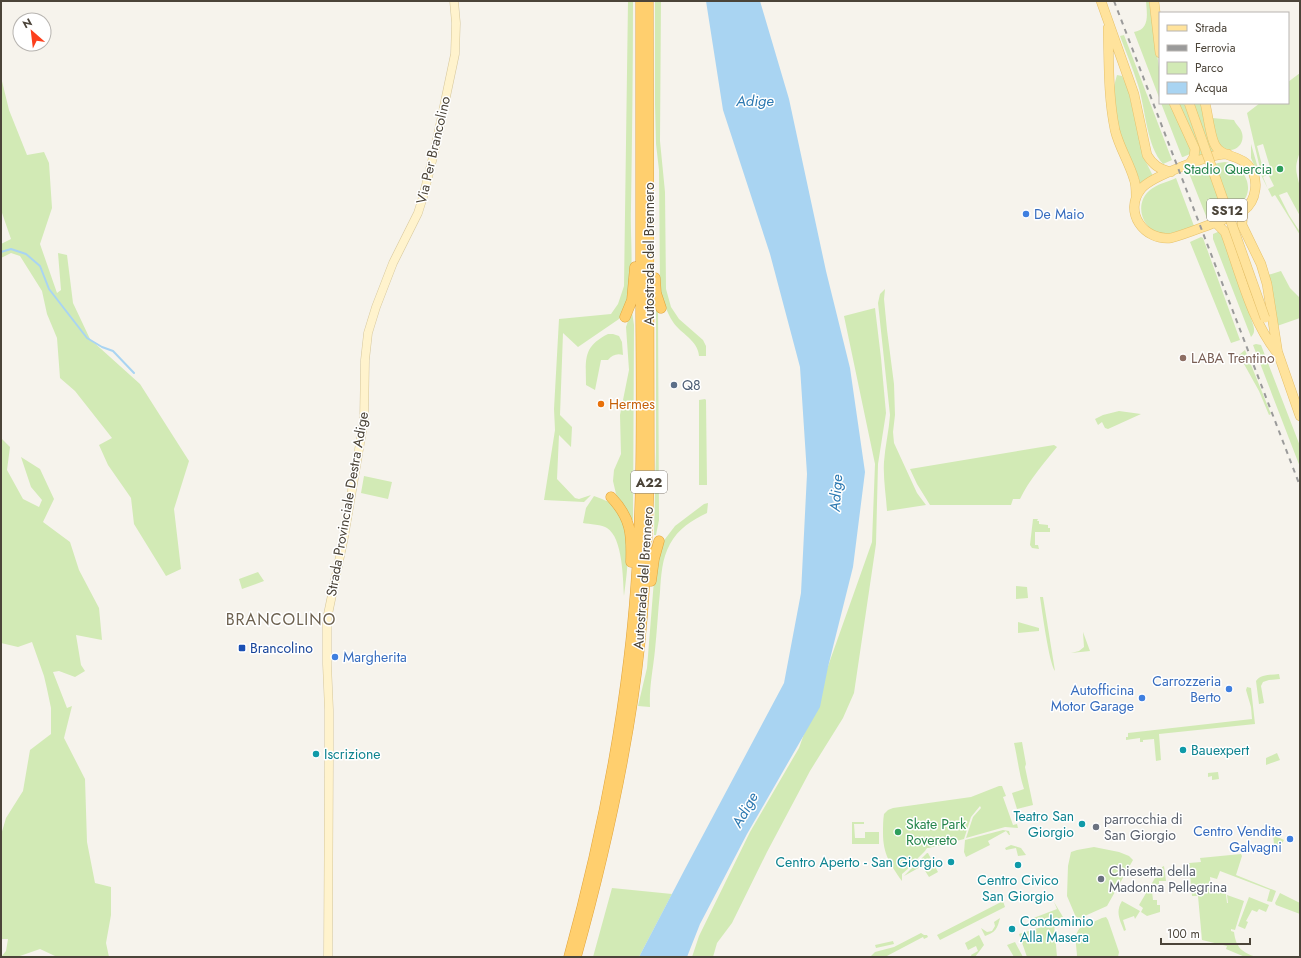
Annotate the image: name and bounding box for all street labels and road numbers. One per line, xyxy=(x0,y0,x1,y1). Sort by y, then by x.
street label: Via Per Brancolino xyxy=(411,94,455,206)
street label: Autostrada del Brennero xyxy=(639,182,659,326)
road number: SS12 xyxy=(1207,199,1247,221)
street label: Strada Provinciale Destra Adige xyxy=(321,410,373,598)
road number: A22 xyxy=(631,471,667,493)
street label: Autostrada del Brennero xyxy=(628,506,658,650)

